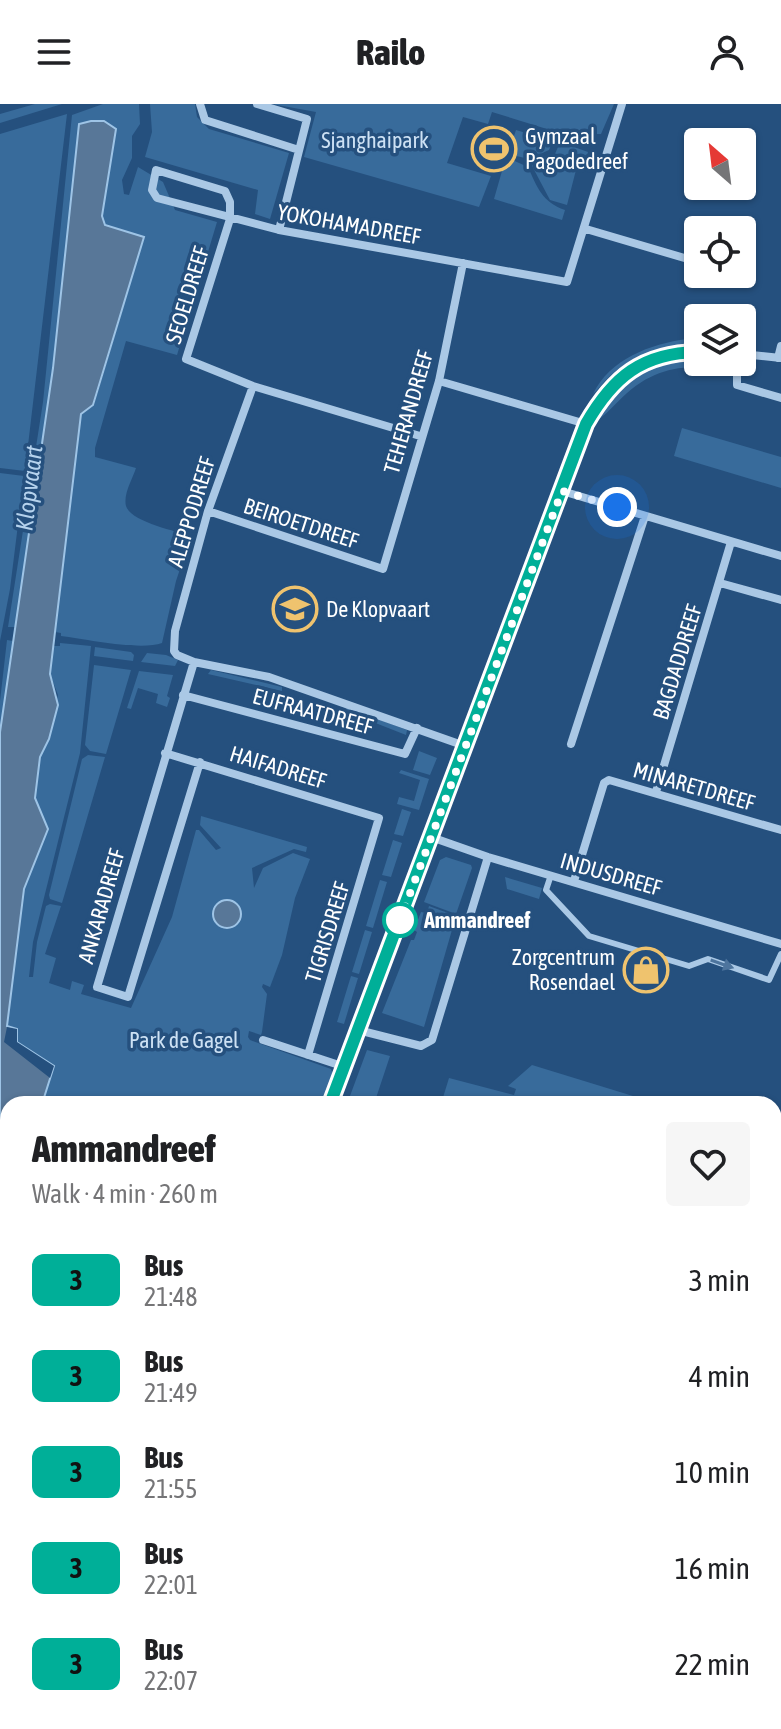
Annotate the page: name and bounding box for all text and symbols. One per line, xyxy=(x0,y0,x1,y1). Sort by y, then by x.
icon: menu xyxy=(32,30,76,74)
icon: person xyxy=(705,30,749,74)
text: Railo xyxy=(356,31,425,73)
place label: Gymzaal Pagodedreef xyxy=(525,123,628,174)
sports icon: Gymzaal Pagodedreef xyxy=(470,125,518,173)
park label: Sjanghaipark xyxy=(321,127,429,153)
north arrow xyxy=(684,128,756,200)
map controls xyxy=(684,128,756,376)
street label: YOKOHAMADREEF xyxy=(275,199,423,249)
button: locate xyxy=(684,216,756,288)
street label: SEOELDREEF xyxy=(160,243,214,347)
button: layers xyxy=(684,304,756,376)
street label: TEHERANDREEF xyxy=(378,347,438,477)
water label: Klopvaart xyxy=(10,444,48,532)
street label: ALEPPODREEF xyxy=(162,454,220,570)
your location xyxy=(597,487,637,527)
street label: BEIROETDREEF xyxy=(240,492,362,554)
school or university icon: De Klopvaart xyxy=(271,585,319,633)
place label: De Klopvaart xyxy=(326,596,430,622)
street label: BAGDADDREEF xyxy=(647,601,707,723)
street label: EUFRAATDREEF xyxy=(250,682,376,740)
street label: HAIFADREEF xyxy=(227,740,329,794)
street label: MINARETDREEF xyxy=(630,756,758,816)
street label: ANKARADREEF xyxy=(72,846,130,966)
street label: INDUSDREEF xyxy=(557,847,665,901)
street label: TIGRISDREEF xyxy=(299,878,355,985)
marker: Ammandreef xyxy=(383,903,417,937)
place label: Ammandreef xyxy=(423,907,531,933)
place label: Zorgcentrum Rosendael xyxy=(512,944,615,995)
shop icon: Zorgcentrum Rosendael xyxy=(622,946,670,994)
one-way arrow xyxy=(710,958,734,970)
park label: Park de Gagel xyxy=(129,1027,239,1053)
button: heart xyxy=(666,1122,750,1206)
text: Ammandreef xyxy=(32,1127,215,1170)
text: Walk · 4 min · 260 m xyxy=(32,1179,218,1209)
text: Bus xyxy=(144,1248,183,1282)
text: 3 min xyxy=(689,1263,750,1297)
text: 3 xyxy=(69,1264,83,1296)
text: 21:48 xyxy=(144,1282,198,1312)
text: Bus xyxy=(144,1344,183,1378)
text: 4 min xyxy=(689,1359,750,1393)
text: 3 xyxy=(69,1360,83,1392)
text: 21:49 xyxy=(144,1378,198,1408)
text: Bus xyxy=(144,1440,183,1474)
text: 10 min xyxy=(675,1455,750,1489)
text: 3 xyxy=(69,1456,83,1488)
text: 21:55 xyxy=(144,1474,198,1504)
text: Bus xyxy=(144,1536,183,1570)
text: 16 min xyxy=(675,1551,750,1585)
text: 3 xyxy=(69,1552,83,1584)
text: 22:01 xyxy=(144,1570,198,1600)
text: Bus xyxy=(144,1632,183,1666)
text: 22 min xyxy=(675,1647,750,1681)
text: 3 xyxy=(69,1648,83,1680)
text: 22:07 xyxy=(144,1666,198,1696)

